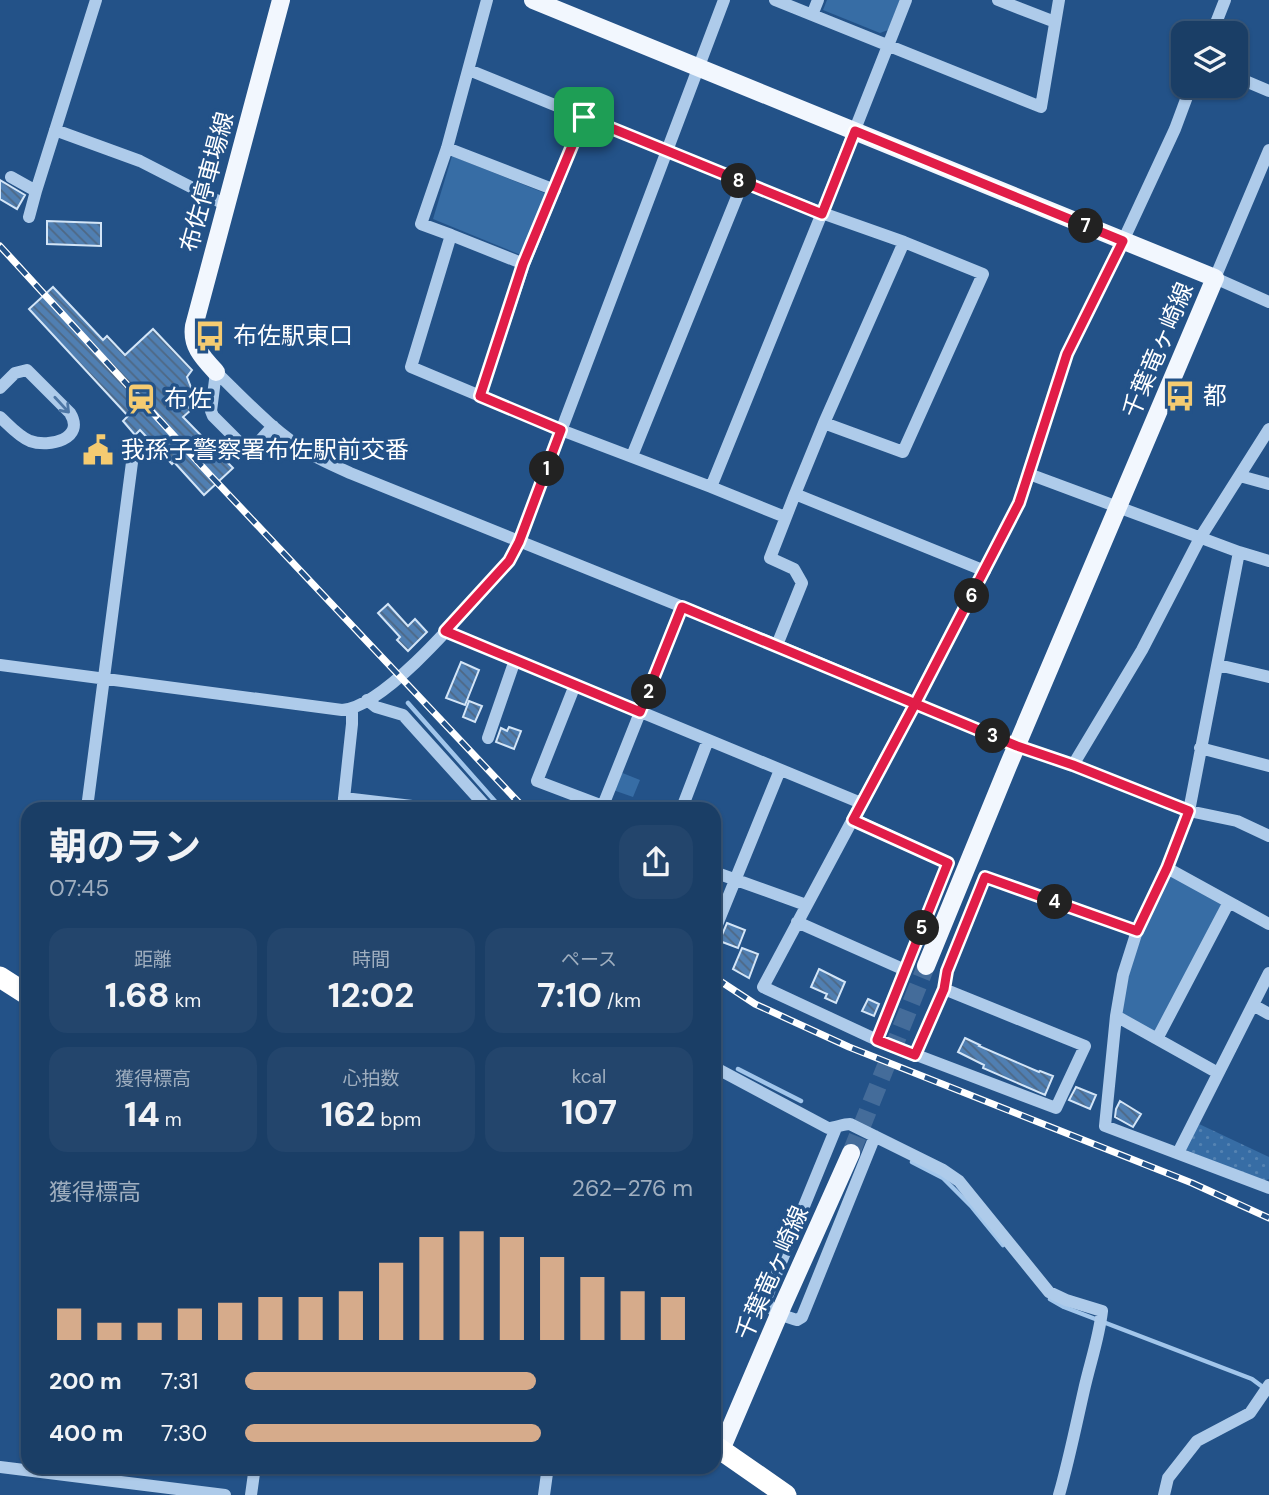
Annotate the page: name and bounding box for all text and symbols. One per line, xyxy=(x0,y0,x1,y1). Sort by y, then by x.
map controls xyxy=(1171,21,1248,98)
button: layers xyxy=(1171,21,1248,98)
pin xyxy=(554,87,614,147)
icon: arrive xyxy=(565,98,603,136)
street label: 布佐停車場線 xyxy=(173,108,240,255)
pin: 8 xyxy=(722,164,756,198)
text: 8 xyxy=(732,168,745,193)
pin: 7 xyxy=(1068,208,1104,244)
text: 7 xyxy=(1080,213,1091,238)
street label: 千葉竜ヶ崎線 xyxy=(1115,277,1200,422)
bus stop icon: 布佐駅東口 xyxy=(193,319,227,353)
place label: 布佐駅東口 xyxy=(233,320,353,351)
bus stop icon: 都 xyxy=(1163,379,1197,413)
place label: 都 xyxy=(1203,380,1227,411)
station icon: 布佐 xyxy=(124,382,158,416)
place label: 布佐 xyxy=(164,383,212,414)
one-way arrow xyxy=(54,396,71,413)
public building icon: 我孫子警察署布佐駅前交番 xyxy=(81,433,115,467)
place label: 我孫子警察署布佐駅前交番 xyxy=(121,434,409,465)
pin: 1 xyxy=(530,452,564,486)
text: 1 xyxy=(543,456,550,481)
pin: 6 xyxy=(954,578,990,614)
text: 6 xyxy=(965,583,978,608)
pin: 2 xyxy=(632,674,666,710)
text: 2 xyxy=(643,679,654,704)
pin: 3 xyxy=(976,718,1010,754)
text: 3 xyxy=(987,723,998,748)
text: 朝のラン xyxy=(49,822,201,872)
button: share xyxy=(619,825,693,899)
text: 07:45 xyxy=(49,873,109,903)
pin: 4 xyxy=(1038,884,1072,920)
text: 4 xyxy=(1048,889,1061,914)
pin: 5 xyxy=(904,911,940,946)
text: 5 xyxy=(916,915,927,940)
text: 距離 xyxy=(134,947,172,972)
text: 時間 xyxy=(352,947,390,972)
text: ペース xyxy=(561,947,617,972)
text: 1.68 xyxy=(105,972,170,1018)
text: 12:02 xyxy=(328,972,414,1018)
text: 7:10 xyxy=(537,972,602,1018)
text: km xyxy=(170,988,201,1013)
text: /km xyxy=(602,988,641,1013)
text: kcal xyxy=(572,1064,606,1089)
text: 獲得標高 xyxy=(115,1066,191,1091)
text: 心拍数 xyxy=(342,1066,400,1091)
text: 107 xyxy=(561,1089,617,1135)
text: 14 xyxy=(124,1091,160,1137)
text: 162 xyxy=(321,1091,375,1137)
text: m xyxy=(160,1107,182,1132)
text: bpm xyxy=(375,1107,421,1132)
text: 262–276 m xyxy=(572,1173,693,1203)
text: 獲得標高 xyxy=(49,1177,141,1207)
street label: 千葉竜ヶ崎線 xyxy=(728,1201,815,1345)
text: 200 m xyxy=(49,1366,122,1396)
text: 7:31 xyxy=(161,1366,198,1396)
text: 400 m xyxy=(49,1418,123,1448)
text: 7:30 xyxy=(161,1418,207,1448)

